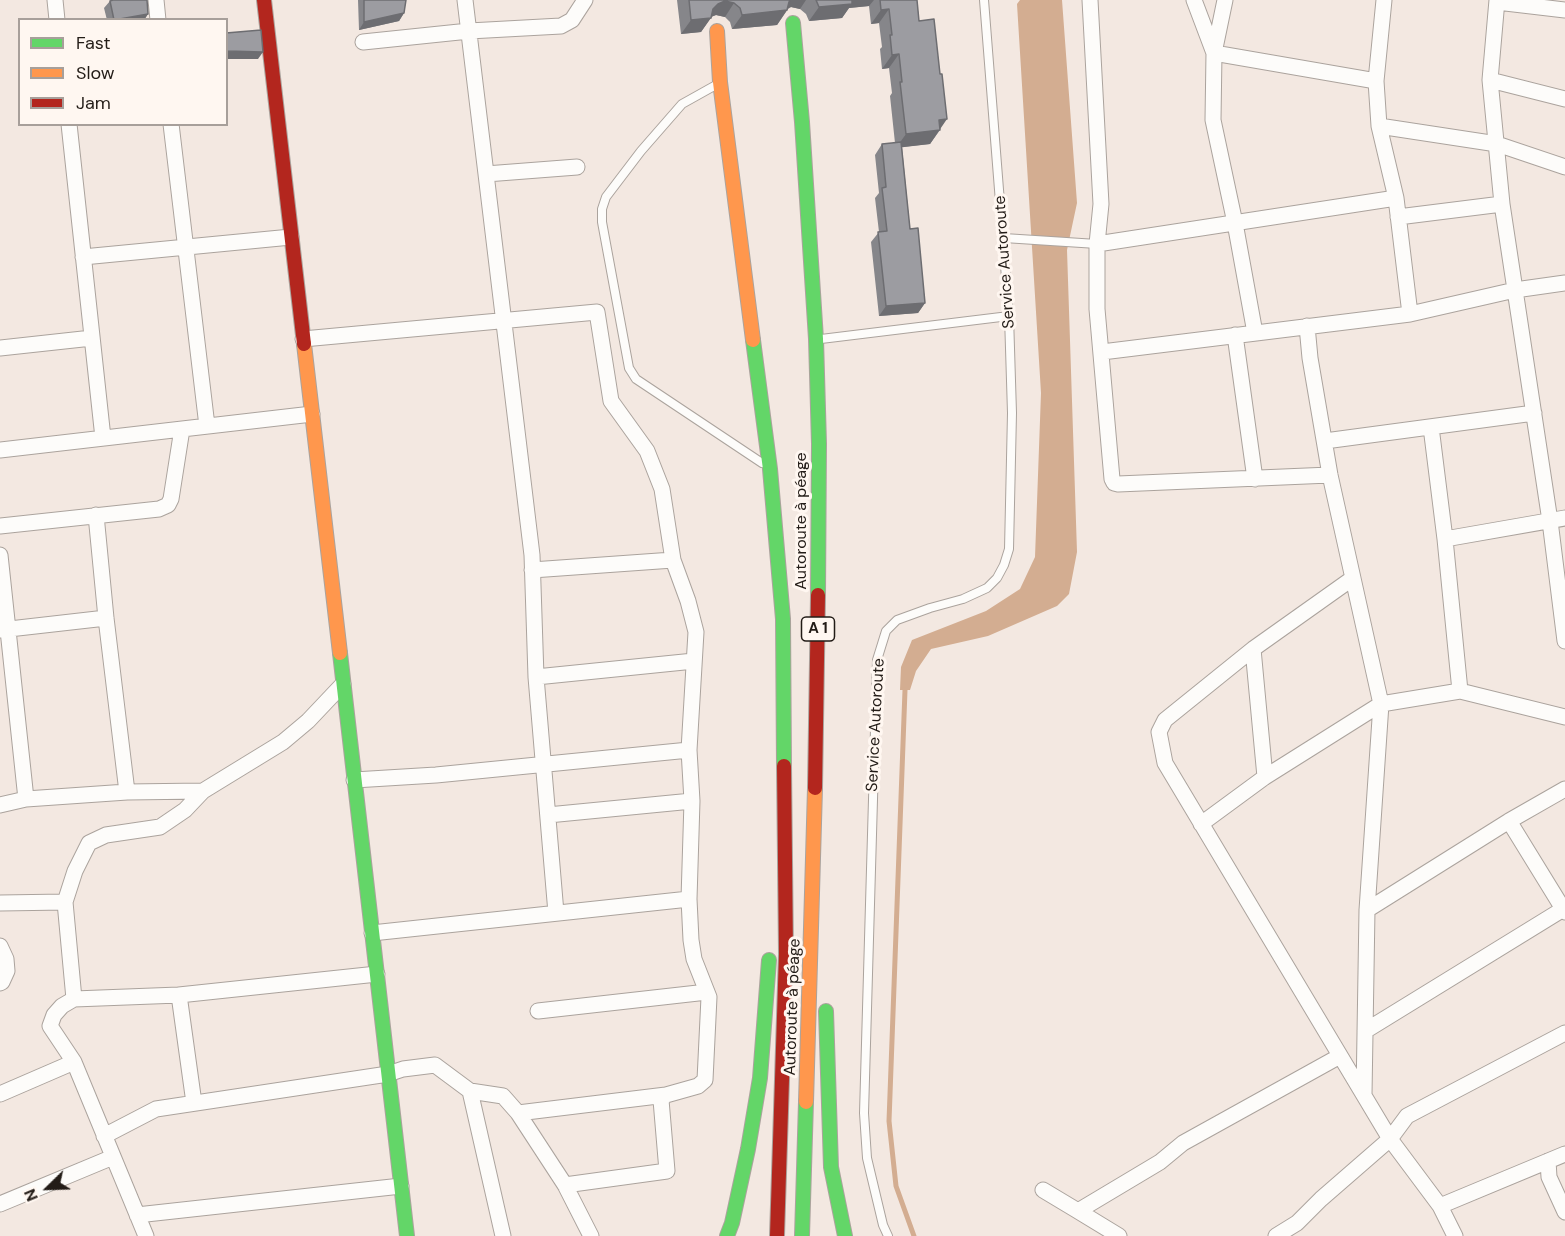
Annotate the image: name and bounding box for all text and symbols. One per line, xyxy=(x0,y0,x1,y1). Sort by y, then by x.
legend xyxy=(18,18,228,126)
text: Fast xyxy=(76,31,111,55)
text: Slow xyxy=(76,61,115,85)
text: Jam xyxy=(76,91,111,115)
street label: Service Autoroute xyxy=(991,195,1019,329)
street label: Autoroute à péage xyxy=(792,452,812,590)
road number: A 1 xyxy=(802,617,834,641)
street label: Service Autoroute xyxy=(863,658,889,792)
street label: Autoroute à péage xyxy=(781,938,805,1076)
north arrow xyxy=(18,1158,78,1218)
text: N xyxy=(19,1186,43,1205)

